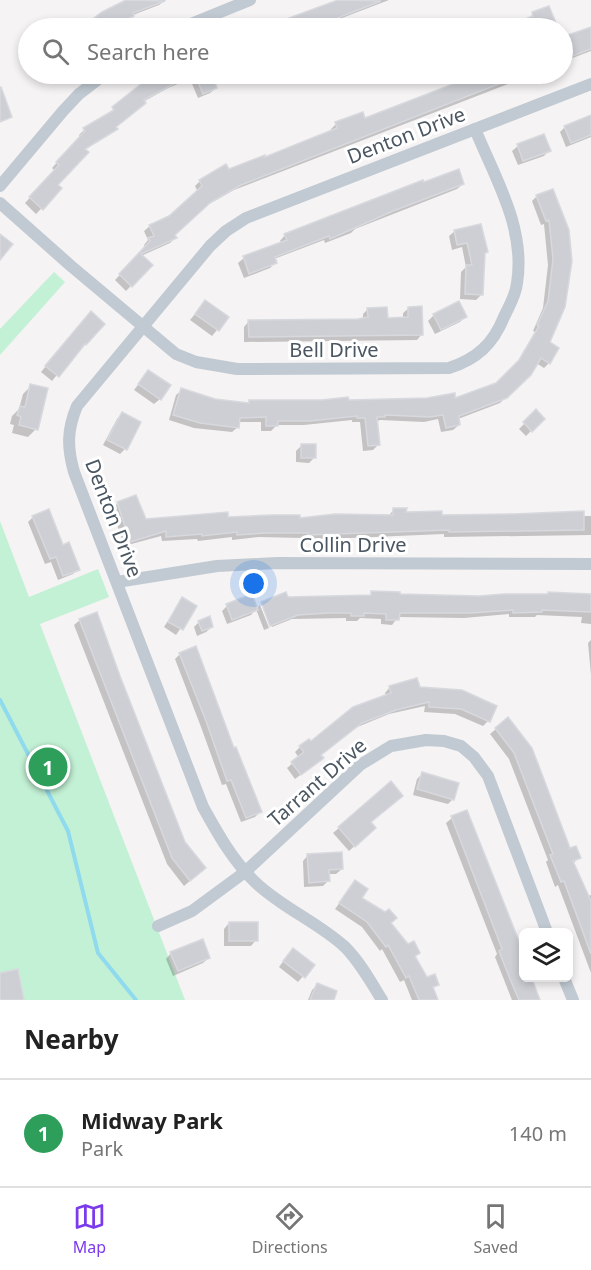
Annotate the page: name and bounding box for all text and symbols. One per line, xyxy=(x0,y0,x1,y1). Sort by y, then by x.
search box xyxy=(18,18,573,84)
icon: search xyxy=(39,35,72,68)
text: Search here xyxy=(87,36,209,66)
street label: Denton Drive xyxy=(343,100,469,170)
street label: Bell Drive xyxy=(289,336,379,363)
street label: Denton Drive xyxy=(79,455,149,581)
street label: Collin Drive xyxy=(299,531,407,558)
your location xyxy=(239,569,268,598)
street label: Tarrant Drive xyxy=(262,732,372,832)
pin: 1 xyxy=(28,744,68,789)
map controls xyxy=(519,928,573,982)
button: layers xyxy=(519,928,573,982)
text: Nearby xyxy=(24,1021,119,1057)
text: Midway Park xyxy=(81,1105,223,1135)
text: 1 xyxy=(38,1120,49,1147)
text: 140 m xyxy=(509,1120,567,1147)
text: Park xyxy=(81,1135,123,1162)
tab: Map xyxy=(73,1200,106,1258)
tab: Directions xyxy=(252,1200,328,1258)
tab: Saved xyxy=(473,1200,518,1258)

